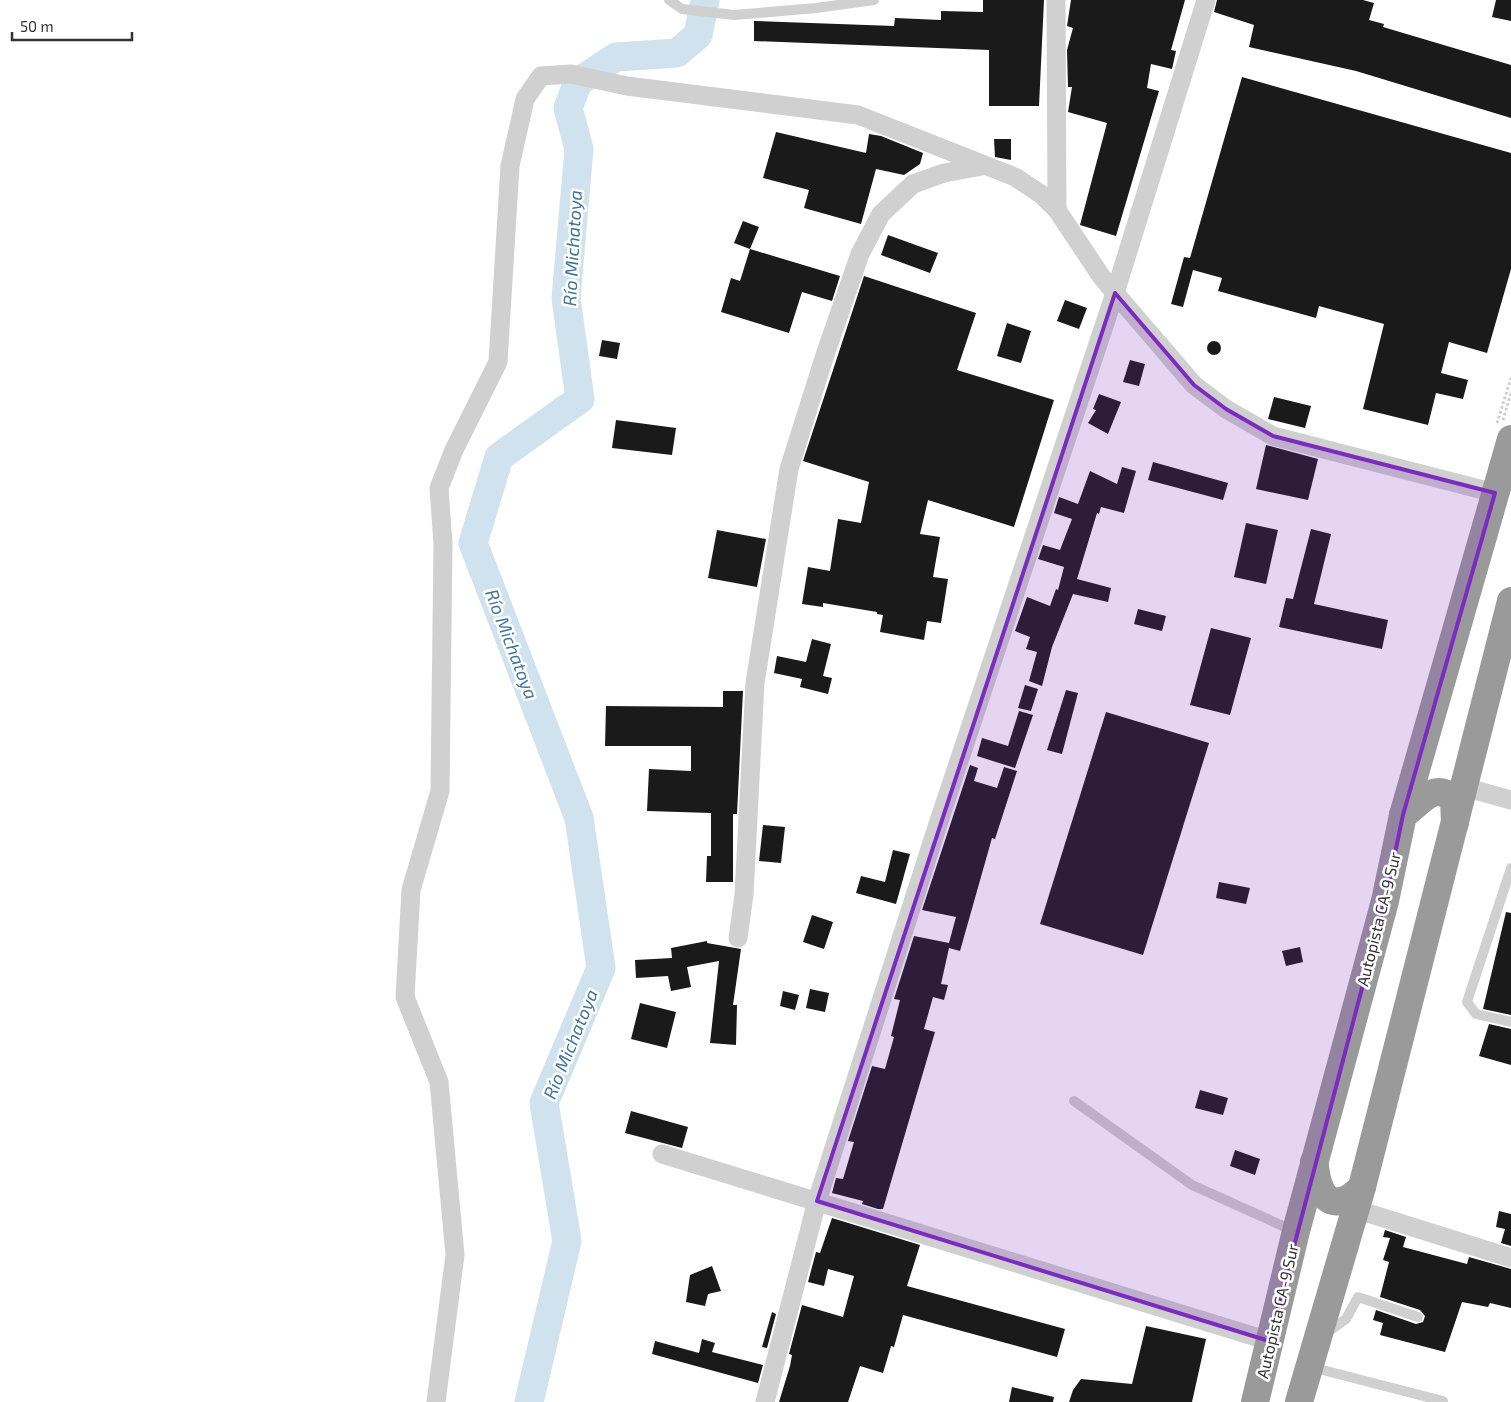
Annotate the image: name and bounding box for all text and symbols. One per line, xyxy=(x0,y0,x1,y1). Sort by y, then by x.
scale bar xyxy=(12,10,132,42)
text: 50 m xyxy=(20,17,54,35)
water label: Río Michatoya xyxy=(558,189,586,307)
water label: Río Michatoya xyxy=(481,586,543,702)
street label: Autopista CA-9 Sur xyxy=(1352,849,1404,988)
water label: Río Michatoya xyxy=(538,986,602,1102)
street label: Autopista CA-9 Sur xyxy=(1252,1241,1302,1380)

